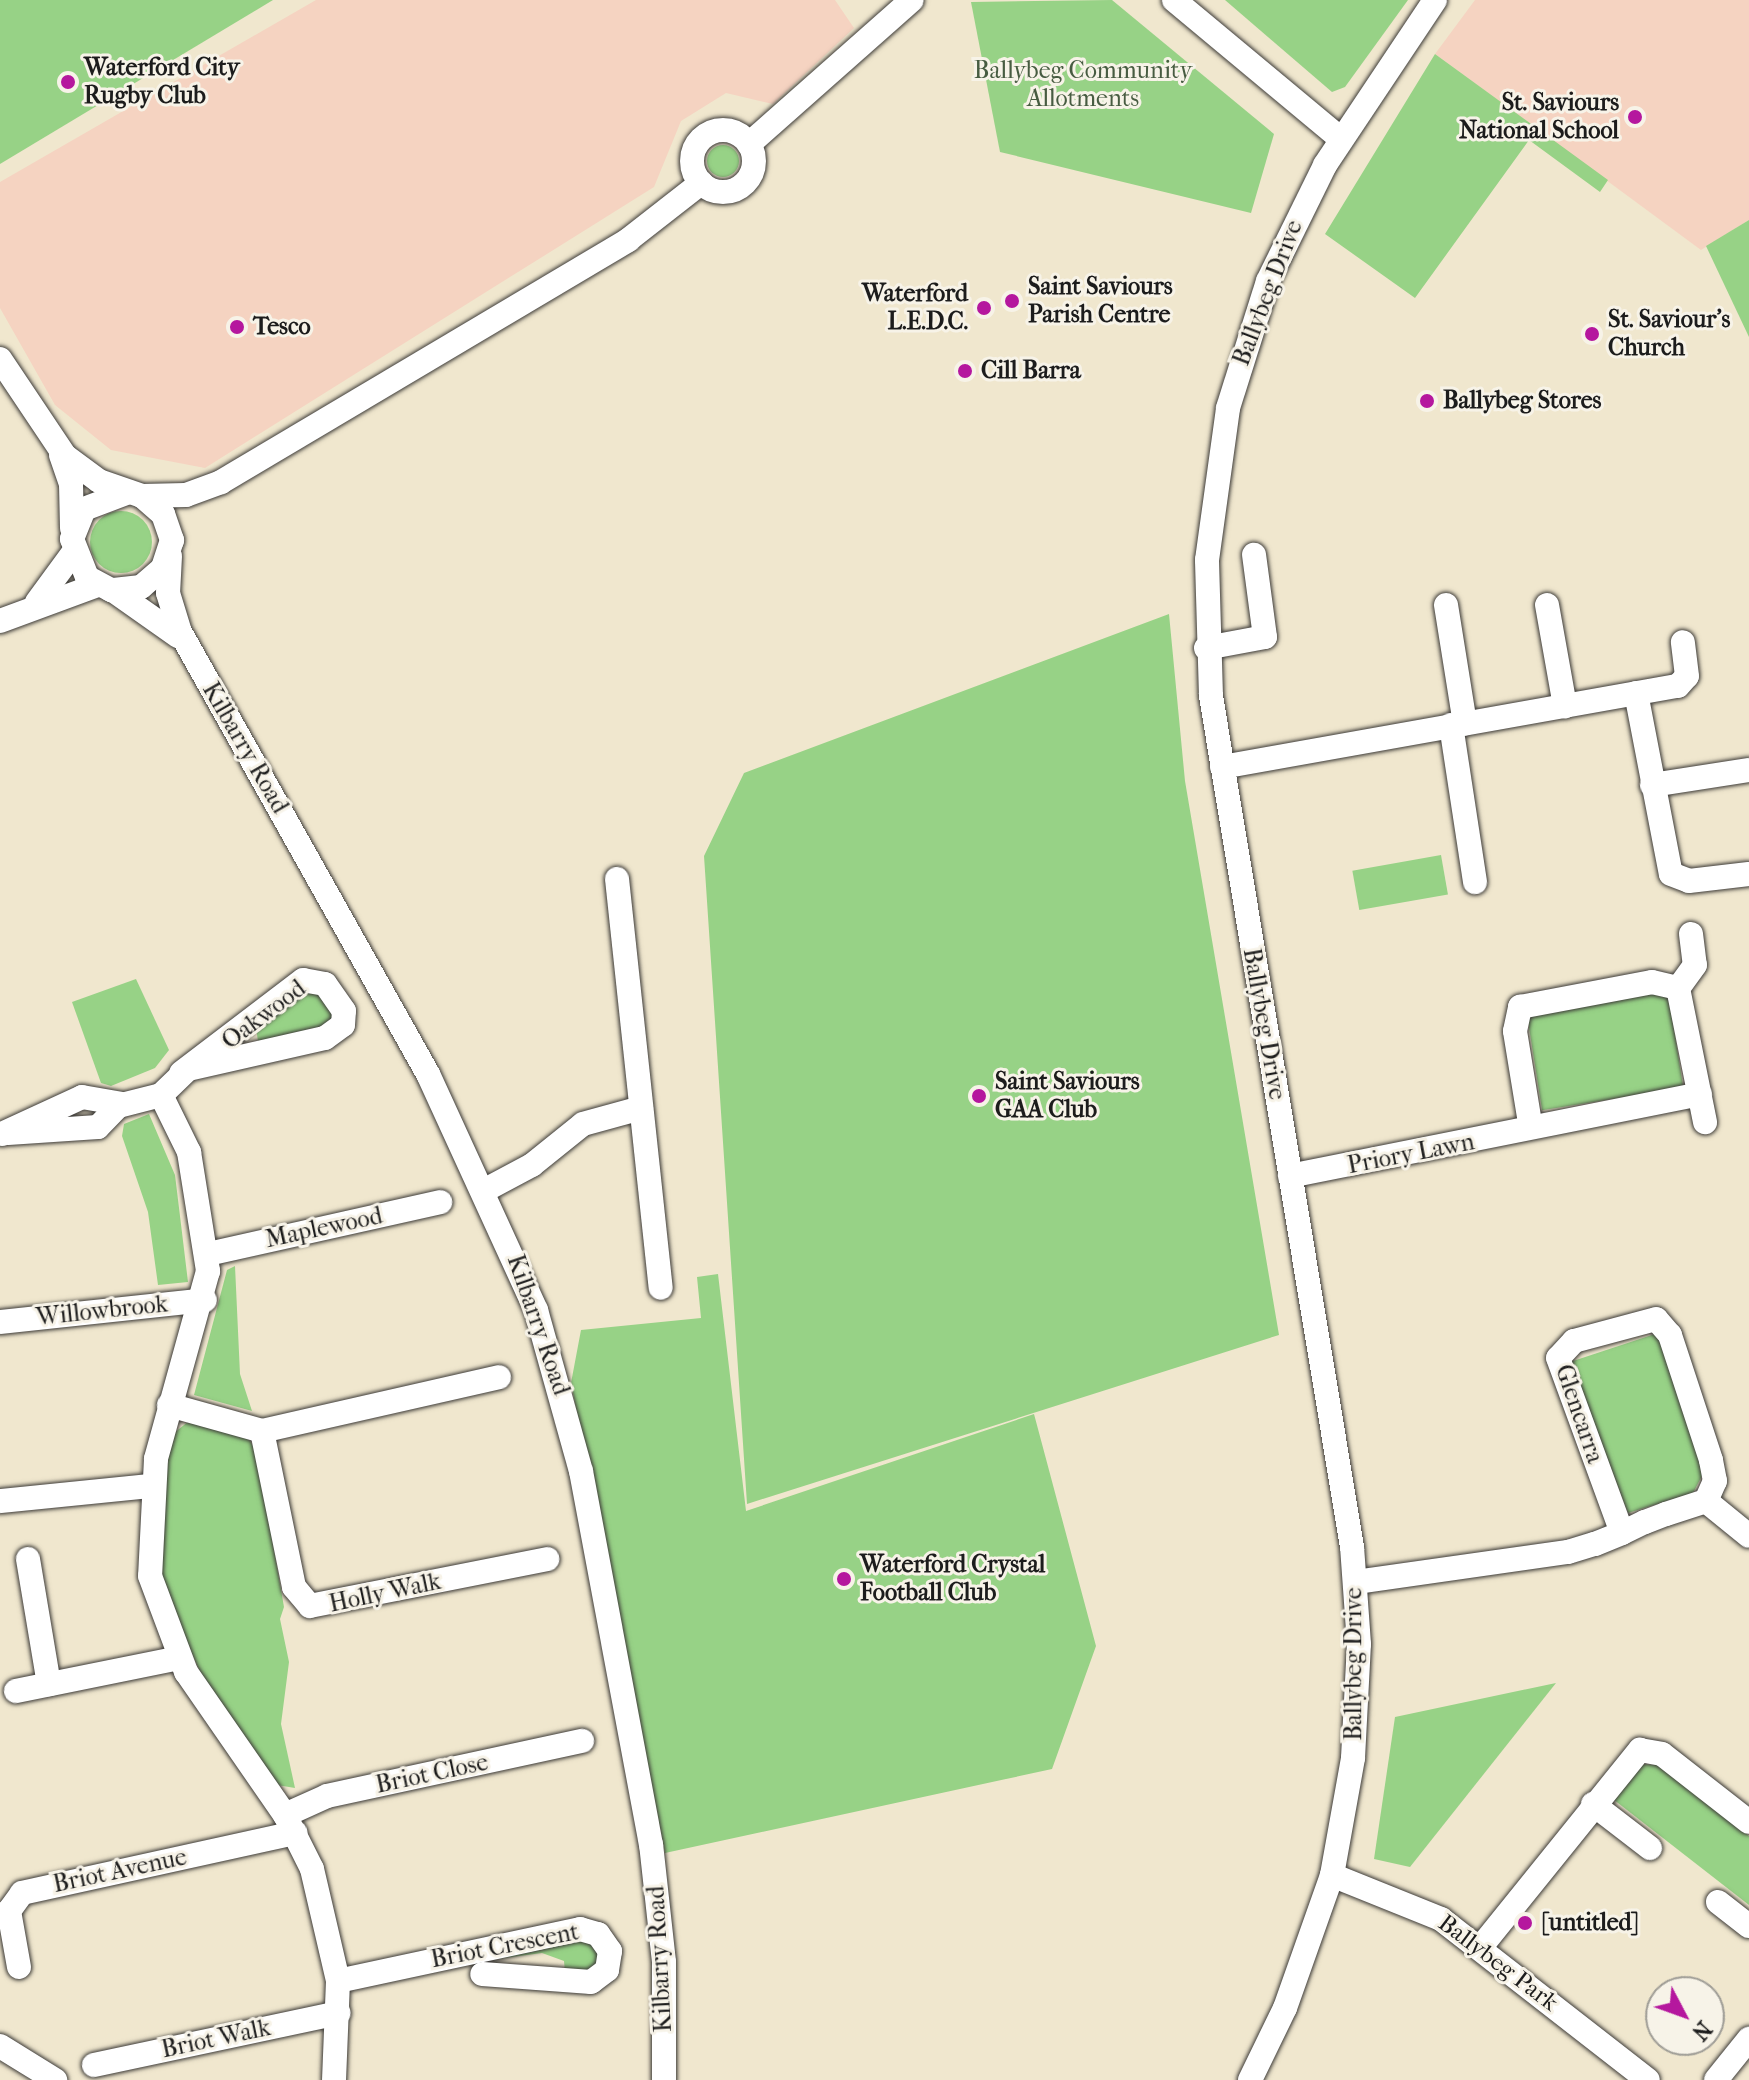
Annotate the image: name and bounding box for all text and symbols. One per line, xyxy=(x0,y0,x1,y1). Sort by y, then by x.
place label: Waterford City Rugby Club xyxy=(84,54,240,110)
park label: Ballybeg Community Allotments xyxy=(974,57,1192,113)
marker: Waterford City Rugby Club xyxy=(59,73,77,91)
place label: St. Saviours National School xyxy=(1459,89,1619,145)
marker: St. Saviours National School xyxy=(1626,108,1644,126)
street label: Ballybeg Drive xyxy=(1227,216,1309,370)
place label: Saint Saviours Parish Centre xyxy=(1028,273,1173,329)
place label: Waterford L.E.D.C. xyxy=(862,280,968,336)
marker: Saint Saviours Parish Centre xyxy=(1003,292,1021,310)
marker: Waterford L.E.D.C. xyxy=(975,299,993,317)
place label: St. Saviour's Church xyxy=(1608,306,1730,362)
place label: Tesco xyxy=(253,313,311,341)
marker: Tesco xyxy=(228,318,246,336)
marker: St. Saviour's Church xyxy=(1583,325,1601,343)
place label: Cill Barra xyxy=(981,357,1081,385)
marker: Cill Barra xyxy=(956,362,974,380)
place label: Ballybeg Stores xyxy=(1443,387,1601,415)
marker: Ballybeg Stores xyxy=(1418,392,1436,410)
street label: Kilbarry Road xyxy=(196,677,294,819)
street label: Ballybeg Drive xyxy=(1237,946,1291,1102)
street label: Oakwood xyxy=(216,974,312,1056)
place label: Saint Saviours GAA Club xyxy=(995,1068,1140,1124)
marker: Saint Saviours GAA Club xyxy=(970,1087,988,1105)
street label: Priory Lawn xyxy=(1345,1128,1477,1180)
street label: Maplewood xyxy=(263,1202,385,1254)
street label: Kilbarry Road xyxy=(501,1251,575,1399)
street label: Willowbrook xyxy=(35,1290,169,1332)
street label: Glencarra xyxy=(1549,1361,1609,1467)
place label: Waterford Crystal Football Club xyxy=(860,1551,1045,1607)
street label: Holly Walk xyxy=(327,1567,443,1619)
marker: Waterford Crystal Football Club xyxy=(835,1570,853,1588)
street label: Ballybeg Drive xyxy=(1340,1587,1368,1741)
street label: Briot Close xyxy=(373,1748,491,1800)
street label: Briot Avenue xyxy=(51,1843,189,1899)
street label: Kilbarry Road xyxy=(642,1885,678,2033)
street label: Ballybeg Park xyxy=(1432,1909,1564,2017)
place label: [untitled] xyxy=(1541,1909,1639,1937)
marker: [untitled] xyxy=(1516,1914,1534,1932)
street label: Briot Crescent xyxy=(429,1918,581,1974)
north arrow xyxy=(1645,1976,1725,2056)
street label: Briot Walk xyxy=(159,2013,273,2065)
text: N xyxy=(1686,2016,1717,2045)

